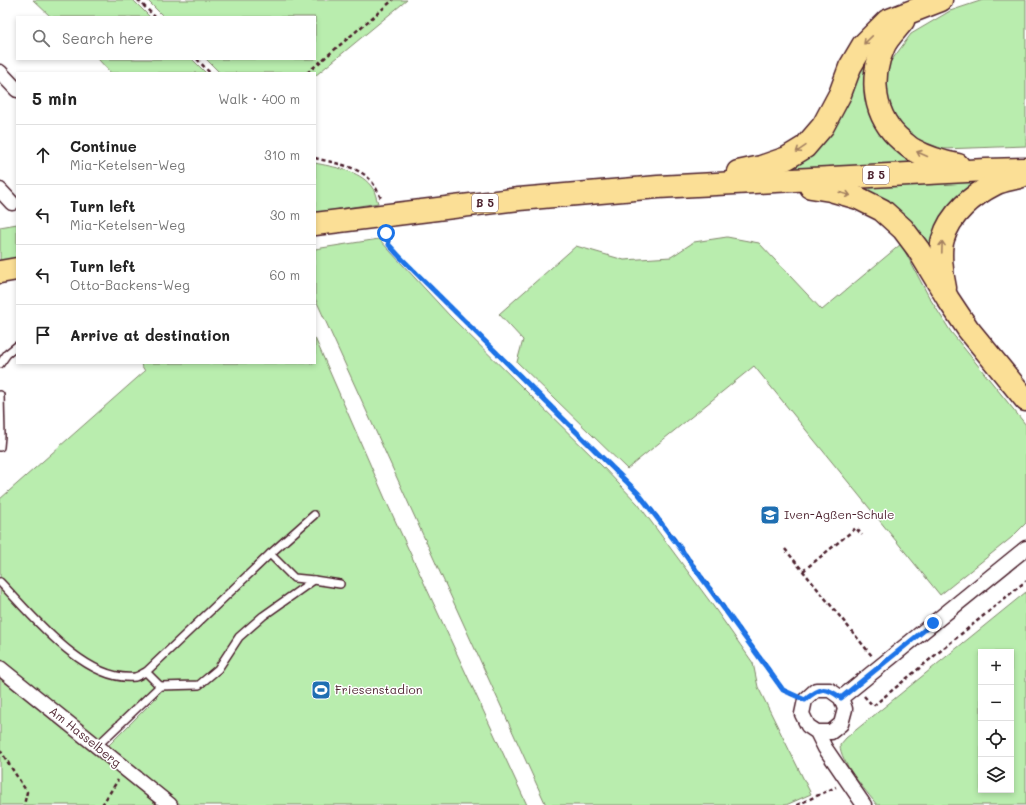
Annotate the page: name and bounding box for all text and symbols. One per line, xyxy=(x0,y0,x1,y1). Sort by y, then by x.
search box xyxy=(16,16,316,60)
icon: search xyxy=(30,27,52,49)
text: Search here xyxy=(62,28,153,48)
one-way arrow xyxy=(863,35,873,45)
text: 5 min xyxy=(32,87,77,109)
text: Walk · 400 m xyxy=(218,90,300,107)
text: Continue xyxy=(70,136,137,156)
icon: ahead xyxy=(32,144,54,166)
one-way arrow xyxy=(795,145,806,153)
text: 310 m xyxy=(264,146,300,163)
one-way arrow xyxy=(916,149,928,157)
text: Mia-Ketelsen-Weg xyxy=(70,156,185,173)
road number: B 5 xyxy=(863,166,889,184)
one-way arrow xyxy=(838,191,851,198)
road number: B 5 xyxy=(472,194,498,212)
text: Turn left xyxy=(70,196,135,216)
icon: left xyxy=(32,204,54,226)
text: 30 m xyxy=(270,206,300,223)
text: Mia-Ketelsen-Weg xyxy=(70,216,185,233)
route start xyxy=(377,224,395,242)
one-way arrow xyxy=(938,241,946,254)
text: Turn left xyxy=(70,256,135,276)
icon: left xyxy=(32,264,54,286)
text: 60 m xyxy=(270,266,300,283)
text: Otto-Backens-Weg xyxy=(70,276,190,293)
icon: arrive xyxy=(32,324,54,346)
text: Arrive at destination xyxy=(70,325,230,345)
school or university icon: Iven-Agßen-Schule xyxy=(759,504,781,526)
place label: Iven-Agßen-Schule xyxy=(784,506,894,522)
route end xyxy=(924,614,942,632)
map controls xyxy=(978,649,1014,793)
button: + xyxy=(978,649,1014,685)
sports icon: Friesenstadion xyxy=(310,679,332,701)
place label: Friesenstadion xyxy=(335,681,422,697)
button: − xyxy=(978,685,1014,721)
street label: Am Hasselberg xyxy=(46,702,125,770)
button: locate xyxy=(978,721,1014,757)
button: layers xyxy=(978,757,1014,793)

